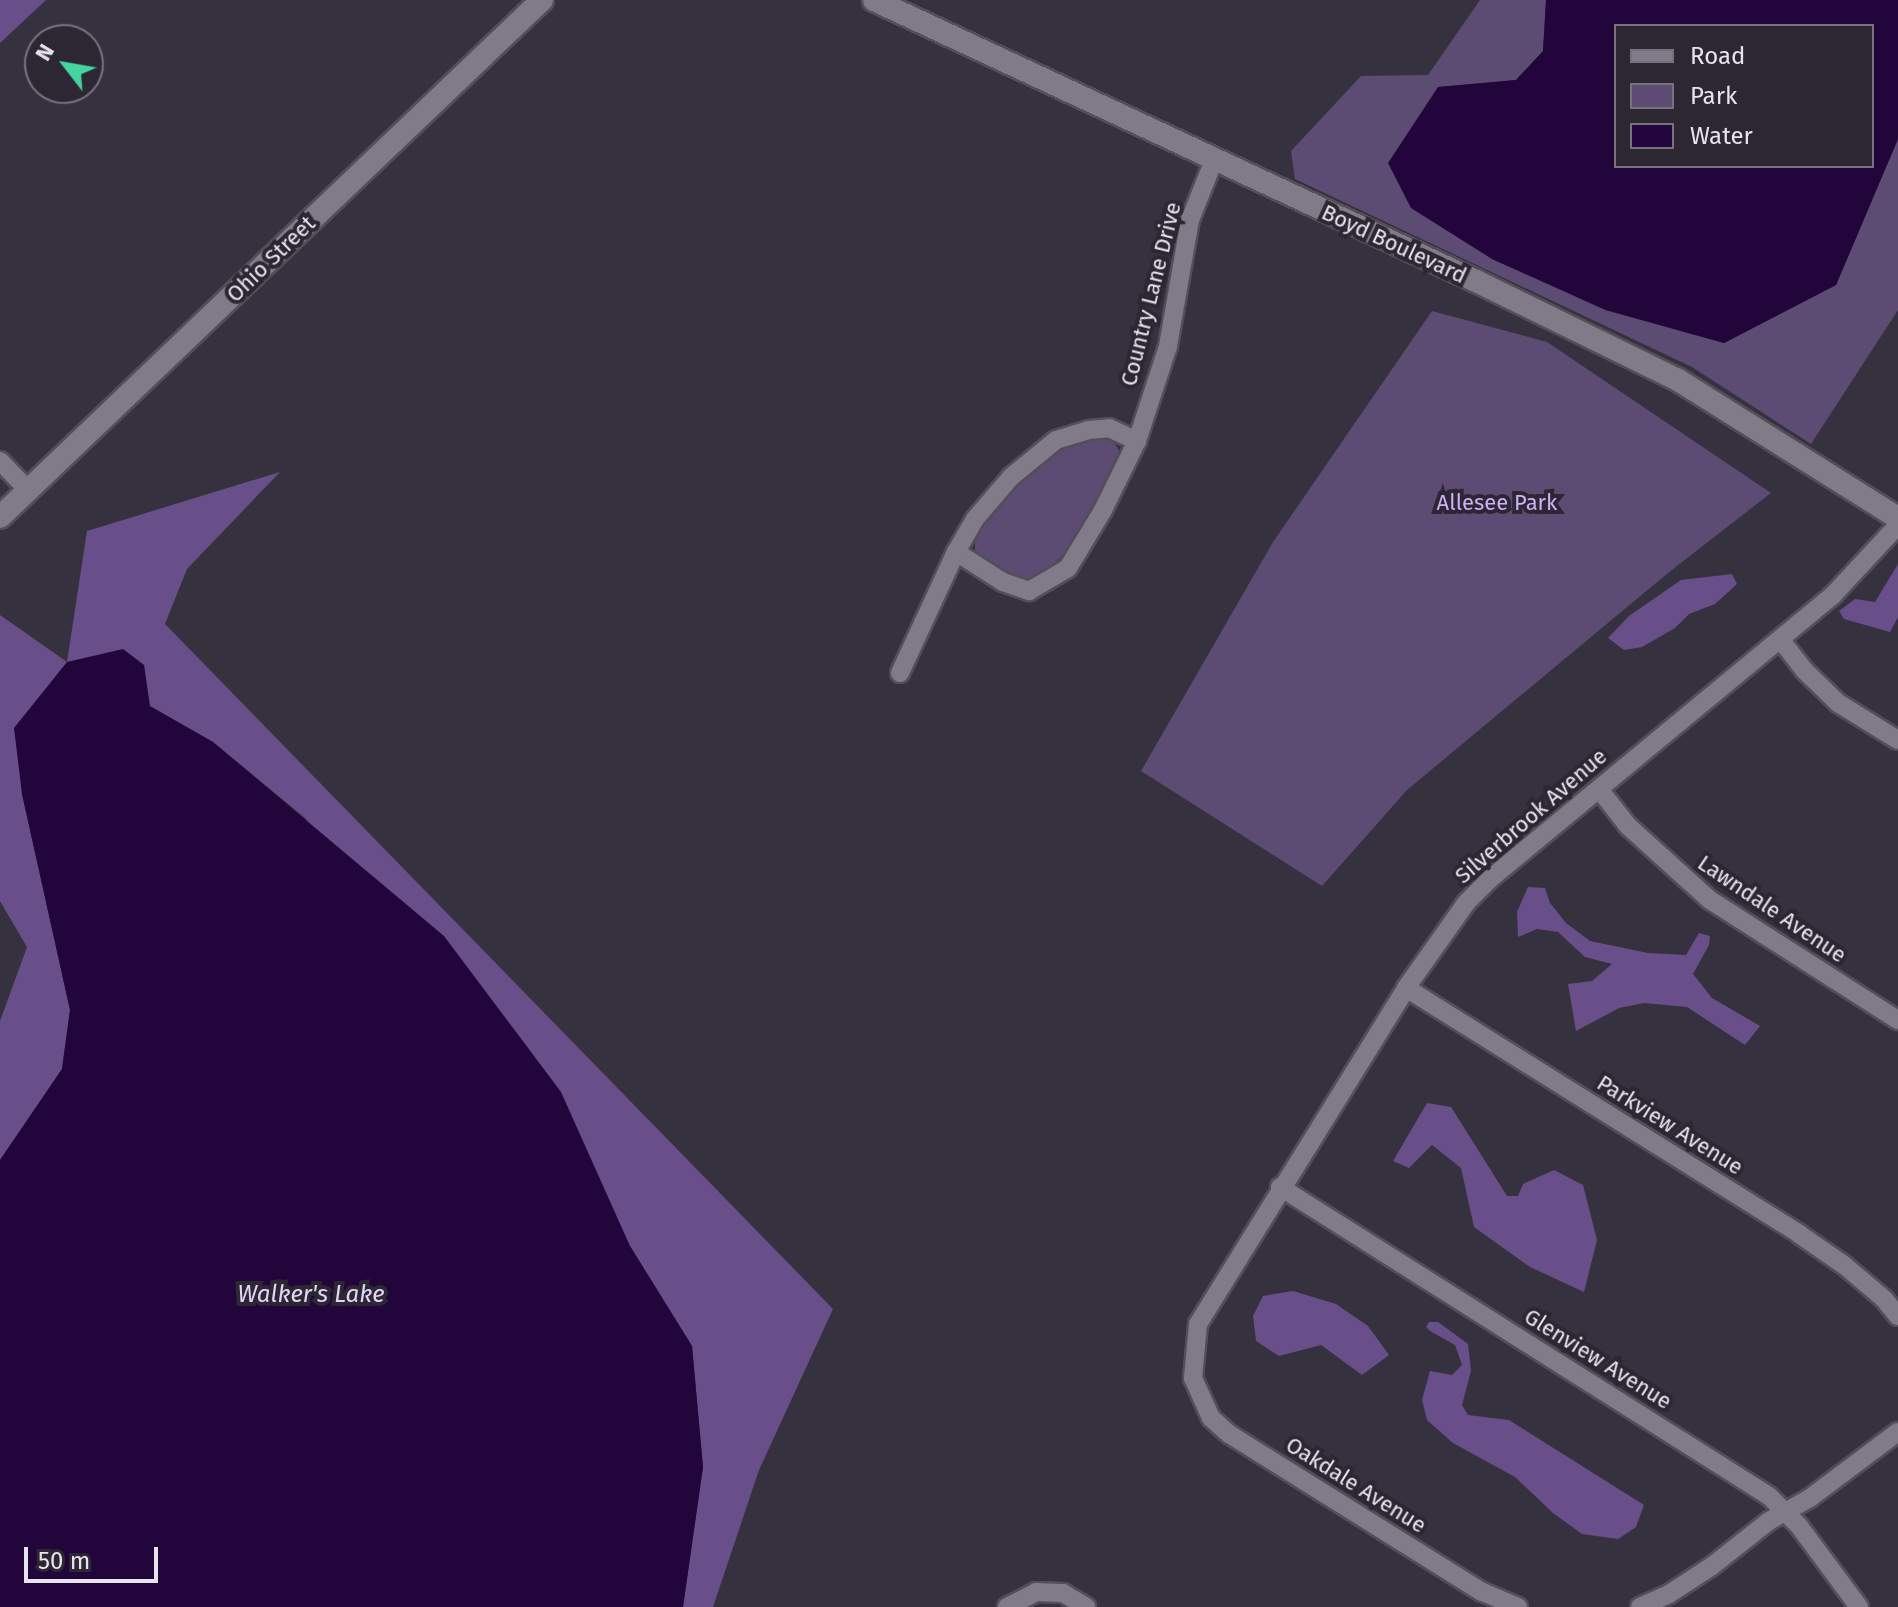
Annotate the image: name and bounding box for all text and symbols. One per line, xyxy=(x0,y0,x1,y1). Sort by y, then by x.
north arrow xyxy=(24,24,104,104)
legend xyxy=(1614,24,1874,168)
text: N xyxy=(29,39,60,66)
text: Road xyxy=(1690,42,1745,70)
text: Park xyxy=(1690,82,1737,110)
text: Water xyxy=(1690,122,1753,150)
street label: Country Lane Drive xyxy=(1115,199,1187,389)
street label: Boyd Boulevard xyxy=(1317,199,1471,289)
street label: Ohio Street xyxy=(221,210,321,308)
park label: Allesee Park xyxy=(1437,490,1557,516)
street label: Silverbrook Avenue xyxy=(1450,743,1612,889)
street label: Lawndale Avenue xyxy=(1693,850,1851,968)
street label: Parkview Avenue xyxy=(1592,1070,1748,1180)
water label: Walker's Lake xyxy=(237,1281,385,1309)
street label: Glenview Avenue xyxy=(1520,1303,1676,1415)
street label: Oakdale Avenue xyxy=(1281,1431,1431,1539)
scale bar xyxy=(28,1531,162,1581)
text: 50 m xyxy=(38,1547,90,1575)

